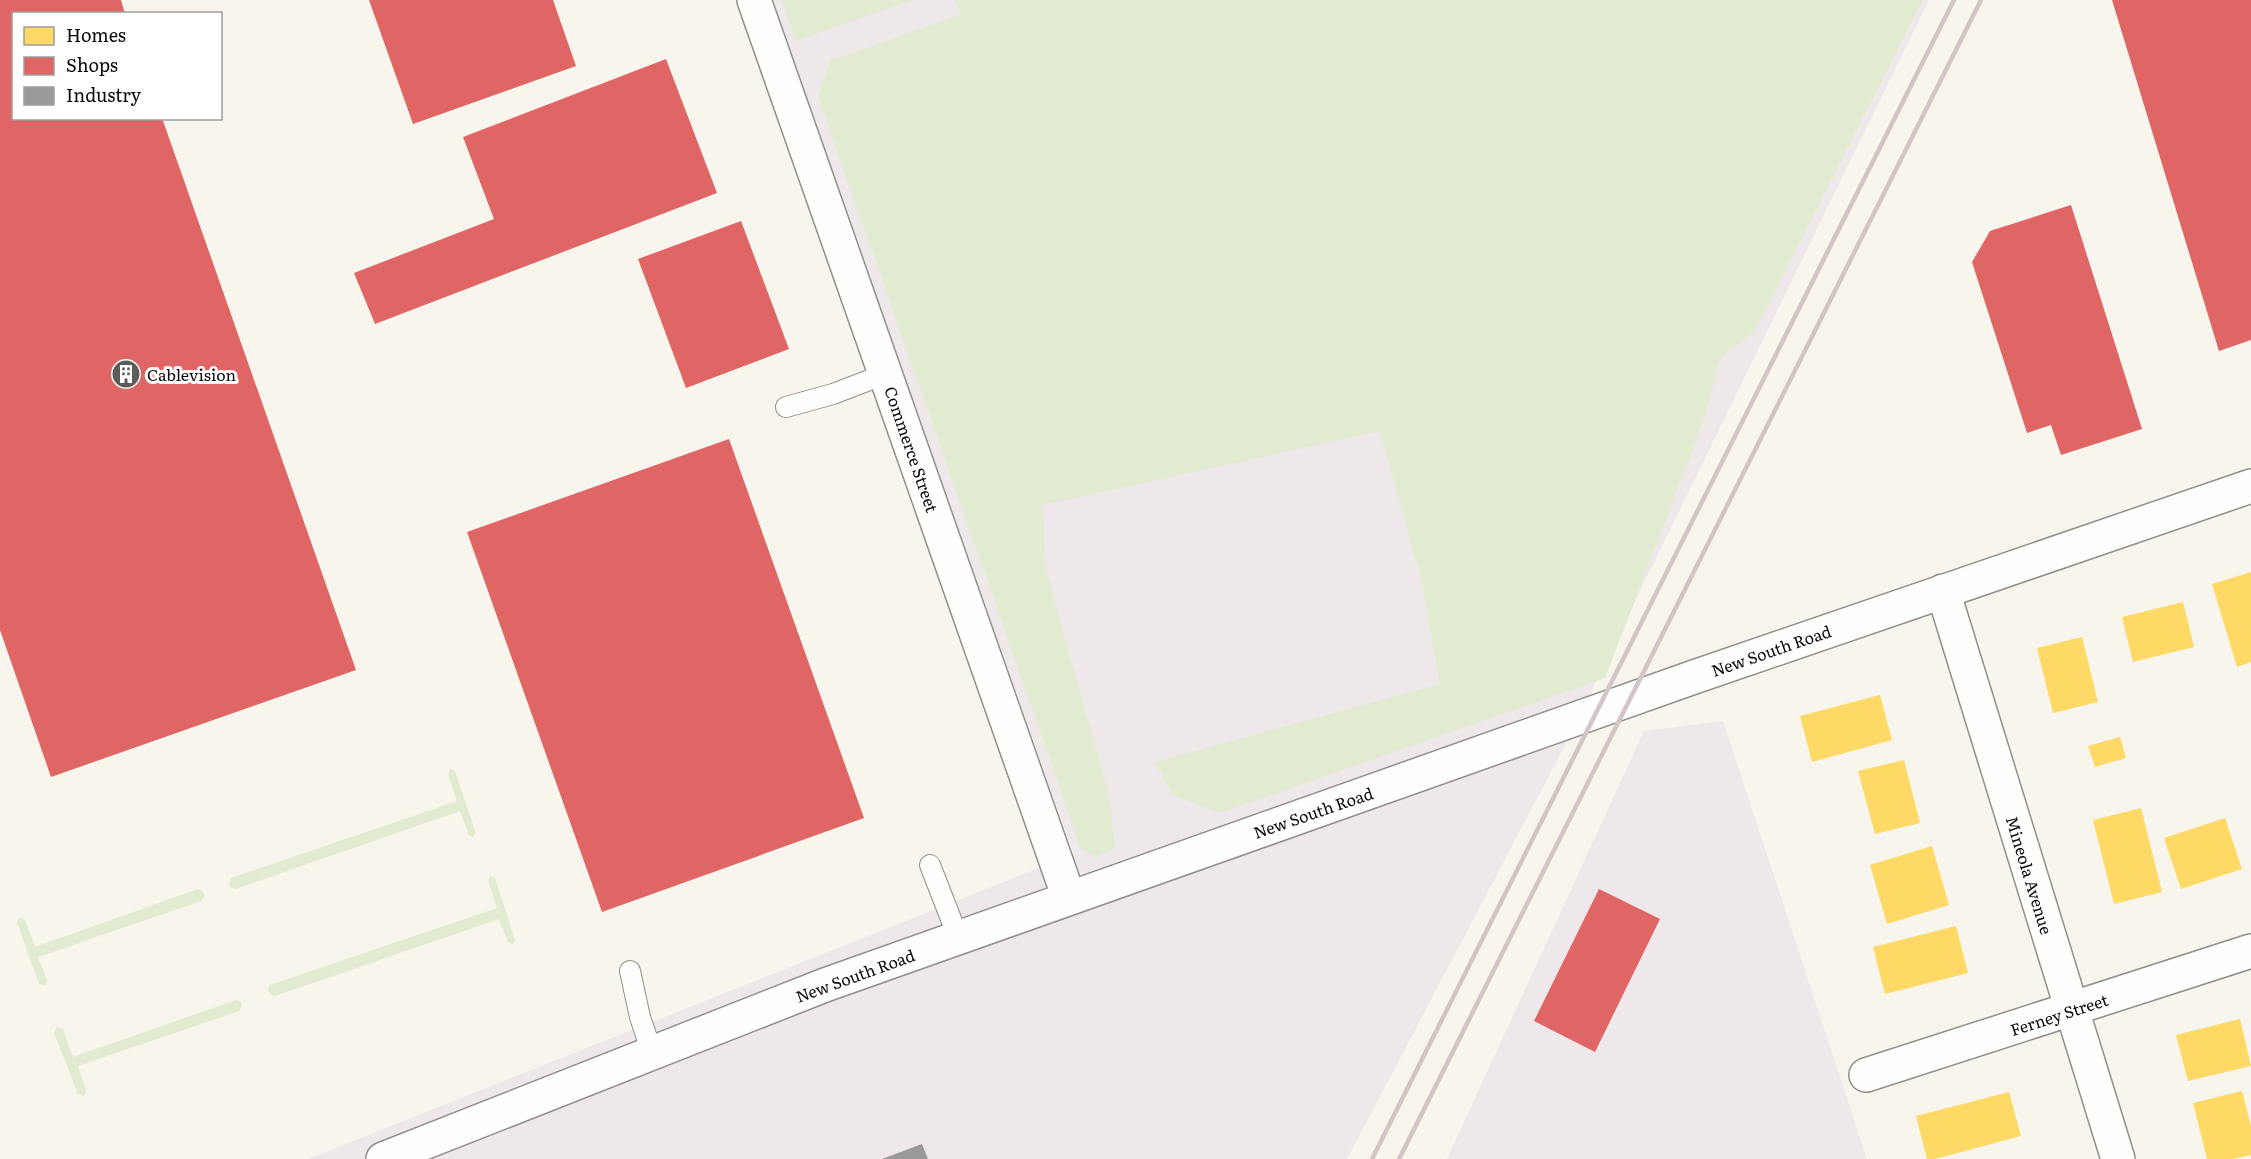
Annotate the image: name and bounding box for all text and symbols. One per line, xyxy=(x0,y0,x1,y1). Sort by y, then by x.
legend xyxy=(12,12,222,120)
text: Homes xyxy=(66,21,126,48)
text: Shops xyxy=(66,51,118,78)
text: Industry xyxy=(66,81,142,108)
building icon: Cablevision xyxy=(110,358,142,390)
place label: Cablevision xyxy=(147,362,236,386)
street label: Commerce Street xyxy=(879,383,945,516)
street label: New South Road xyxy=(1708,618,1834,682)
street label: New South Road xyxy=(1250,780,1376,844)
street label: Mineola Avenue xyxy=(2001,813,2059,937)
street label: New South Road xyxy=(792,942,918,1008)
street label: Ferney Street xyxy=(2007,987,2112,1041)

